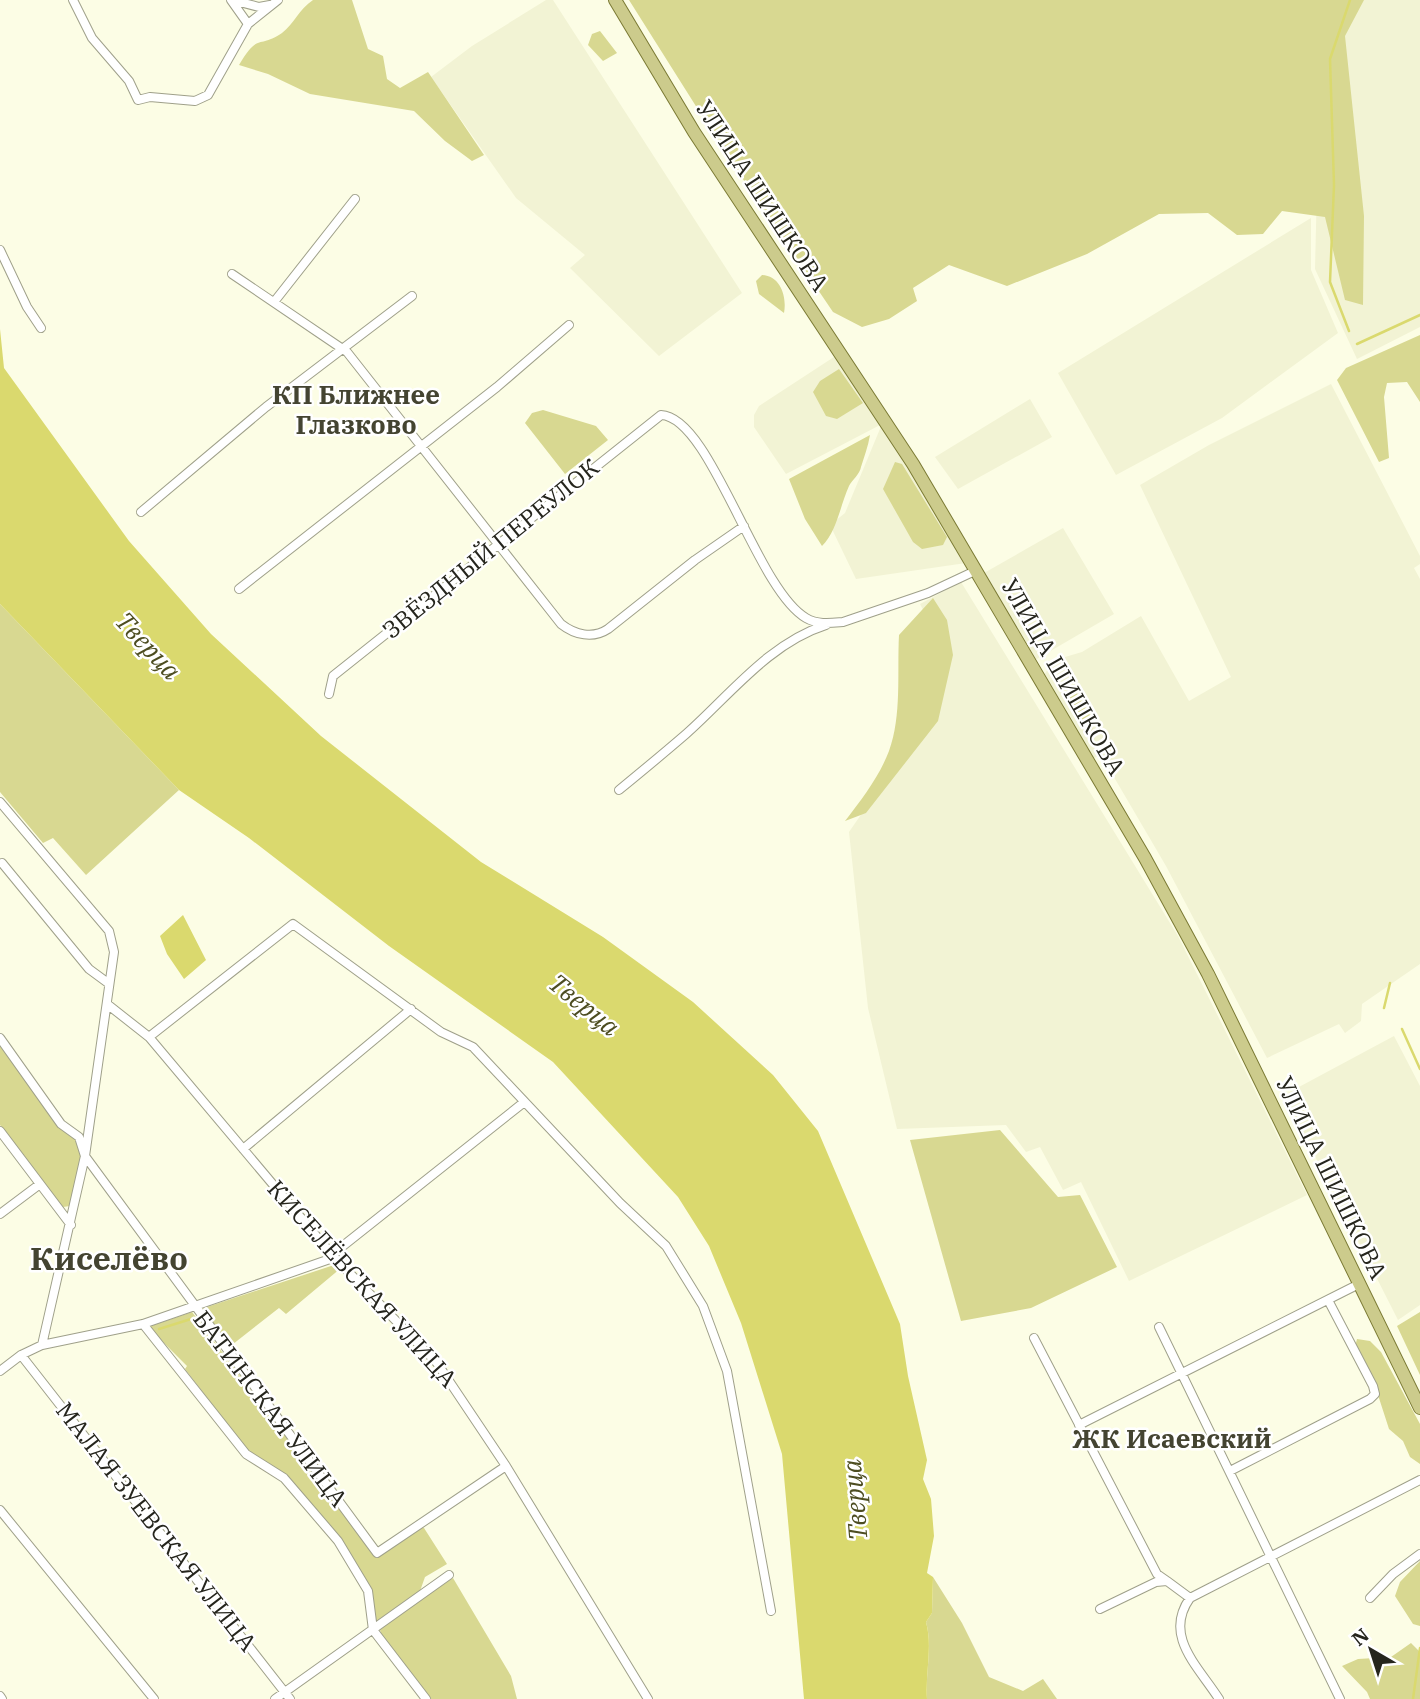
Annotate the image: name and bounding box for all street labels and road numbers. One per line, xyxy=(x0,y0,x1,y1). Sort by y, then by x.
street label: УЛИЦА ШИШКОВА xyxy=(689,94,837,298)
street label: ЗВЁЗДНЫЙ ПЕРЕУЛОК xyxy=(375,451,606,646)
street label: УЛИЦА ШИШКОВА xyxy=(994,572,1133,781)
street label: УЛИЦА ШИШКОВА xyxy=(1269,1071,1395,1285)
street label: КИСЕЛЁВСКАЯ УЛИЦА xyxy=(261,1173,465,1394)
street label: БАТИНСКАЯ УЛИЦА xyxy=(186,1304,356,1513)
street label: МАЛАЯ ЗУЕВСКАЯ УЛИЦА xyxy=(49,1395,265,1658)

